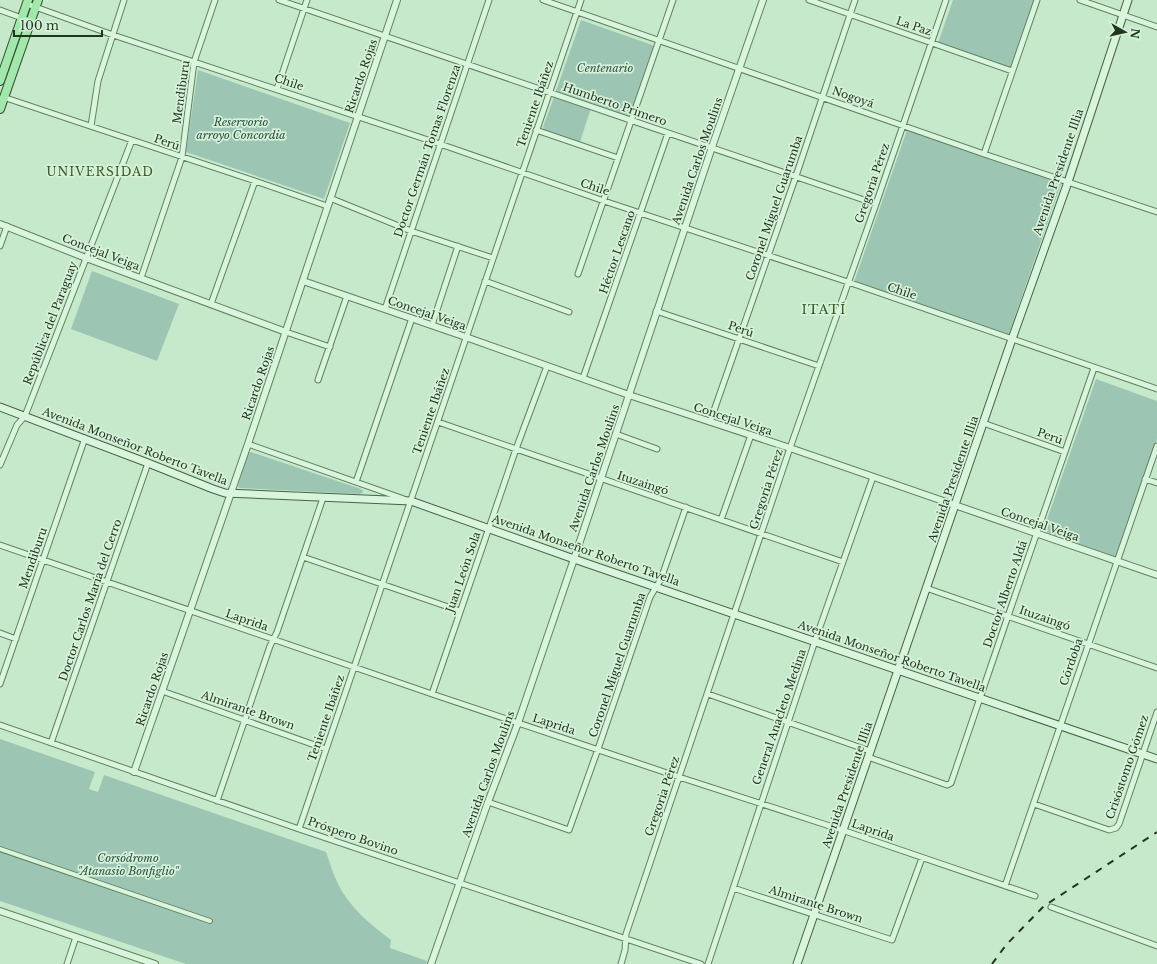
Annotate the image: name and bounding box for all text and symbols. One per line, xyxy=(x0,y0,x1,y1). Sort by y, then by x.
scale bar xyxy=(14,12,102,38)
north arrow xyxy=(1105,12,1145,52)
street label: La Paz xyxy=(894,13,934,39)
text: 100 m xyxy=(20,18,59,33)
text: N xyxy=(1127,27,1143,40)
street label: Ricardo Rojas xyxy=(342,37,380,115)
street label: Mendiburu xyxy=(170,59,192,125)
street label: Teniente Ibáñez xyxy=(514,59,556,149)
park label: Centenario xyxy=(577,61,634,75)
street label: Doctor Germán Tomas Florenza xyxy=(391,62,464,239)
street label: Chile xyxy=(273,70,305,94)
street label: Humberto Primero xyxy=(561,80,669,128)
street label: Nogoyá xyxy=(830,83,877,111)
street label: Avenida Carlos Moulins xyxy=(668,95,725,227)
street label: Avenida Presidente Illia xyxy=(1029,106,1087,238)
park label: Reservorio arroyo Concordia xyxy=(196,115,286,142)
street label: Perú xyxy=(152,131,182,153)
street label: Coronel Miguel Guarumba xyxy=(743,133,806,282)
street label: Gregoria Pérez xyxy=(852,141,892,225)
district label: UNIVERSIDAD xyxy=(46,164,154,179)
street label: Chile xyxy=(579,175,611,199)
street label: Héctor Lescano xyxy=(596,208,638,296)
street label: Concejal Veiga xyxy=(60,231,143,274)
street label: República del Paraguay xyxy=(20,259,80,387)
street label: Chile xyxy=(886,279,918,303)
street label: Concejal Veiga xyxy=(386,293,469,333)
district label: ITATÍ xyxy=(802,301,846,318)
street label: Perú xyxy=(726,318,756,340)
street label: Ricardo Rojas xyxy=(239,344,277,422)
street label: Teniente Ibáñez xyxy=(410,366,452,456)
street label: Concejal Veiga xyxy=(692,400,775,439)
street label: Avenida Carlos Moulins xyxy=(565,402,622,534)
street label: Avenida Monseñor Roberto Tavella xyxy=(39,404,231,488)
street label: Avenida Presidente Illia xyxy=(924,413,982,545)
street label: Perú xyxy=(1035,425,1065,447)
street label: Gregoria Pérez xyxy=(746,447,786,531)
street label: Ituzaingó xyxy=(616,468,670,498)
street label: Concejal Veiga xyxy=(999,504,1082,544)
street label: Avenida Monseñor Roberto Tavella xyxy=(489,511,682,589)
street label: Doctor Carlos María del Cerro xyxy=(56,517,124,683)
street label: Mendiburu xyxy=(16,525,50,591)
street label: Juan León Sola xyxy=(442,529,484,616)
street label: Doctor Alberto Aldá xyxy=(980,538,1030,649)
street label: Coronel Miguel Guarumba xyxy=(586,590,649,739)
street label: Ituzaingó xyxy=(1018,603,1072,633)
street label: Laprida xyxy=(224,606,271,634)
street label: Avenida Monseñor Roberto Tavella xyxy=(795,617,988,695)
street label: Córdoba xyxy=(1056,636,1086,687)
street label: General Anacleto Medina xyxy=(749,646,809,787)
street label: Ricardo Rojas xyxy=(133,650,171,728)
street label: Teniente Ibáñez xyxy=(305,673,347,763)
street label: Almirante Brown xyxy=(199,687,297,733)
street label: Avenida Carlos Moulins xyxy=(458,709,517,840)
street label: Laprida xyxy=(531,711,578,738)
street label: Crisóstomo Gómez xyxy=(1103,713,1151,821)
street label: Avenida Presidente Illia xyxy=(818,719,876,851)
street label: Gregoria Pérez xyxy=(642,754,682,838)
street label: Próspero Bovino xyxy=(306,814,400,858)
street label: Laprida xyxy=(850,816,897,844)
park label: Corsódromo "Atanasio Bonfiglio" xyxy=(78,851,180,878)
street label: Almirante Brown xyxy=(766,882,865,926)

